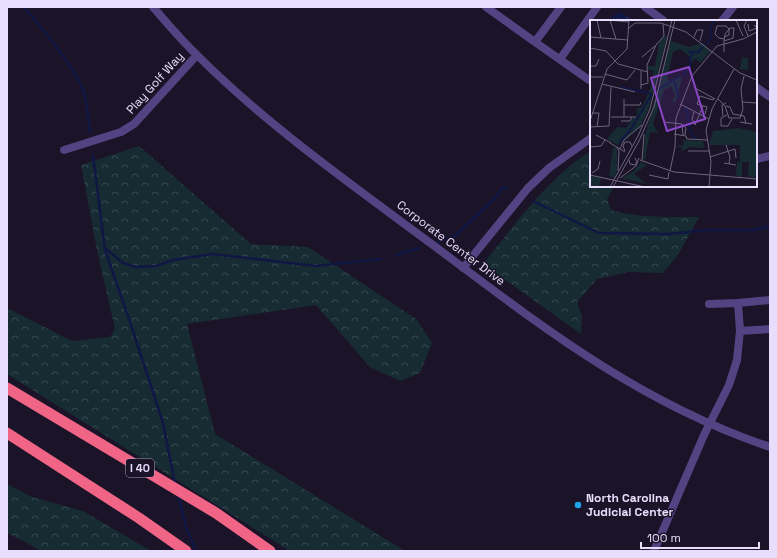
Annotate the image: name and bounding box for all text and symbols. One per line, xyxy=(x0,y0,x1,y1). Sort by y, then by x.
inset map xyxy=(590,20,757,187)
street label: Play Golf Way xyxy=(123,49,187,117)
street label: Corporate Center Drive xyxy=(394,197,508,289)
road number: I 40 xyxy=(126,459,154,477)
place label: North Carolina Judicial Center xyxy=(586,490,674,520)
marker: North Carolina Judicial Center xyxy=(573,500,583,510)
scale bar xyxy=(641,524,759,550)
text: 100 m xyxy=(647,530,681,546)

